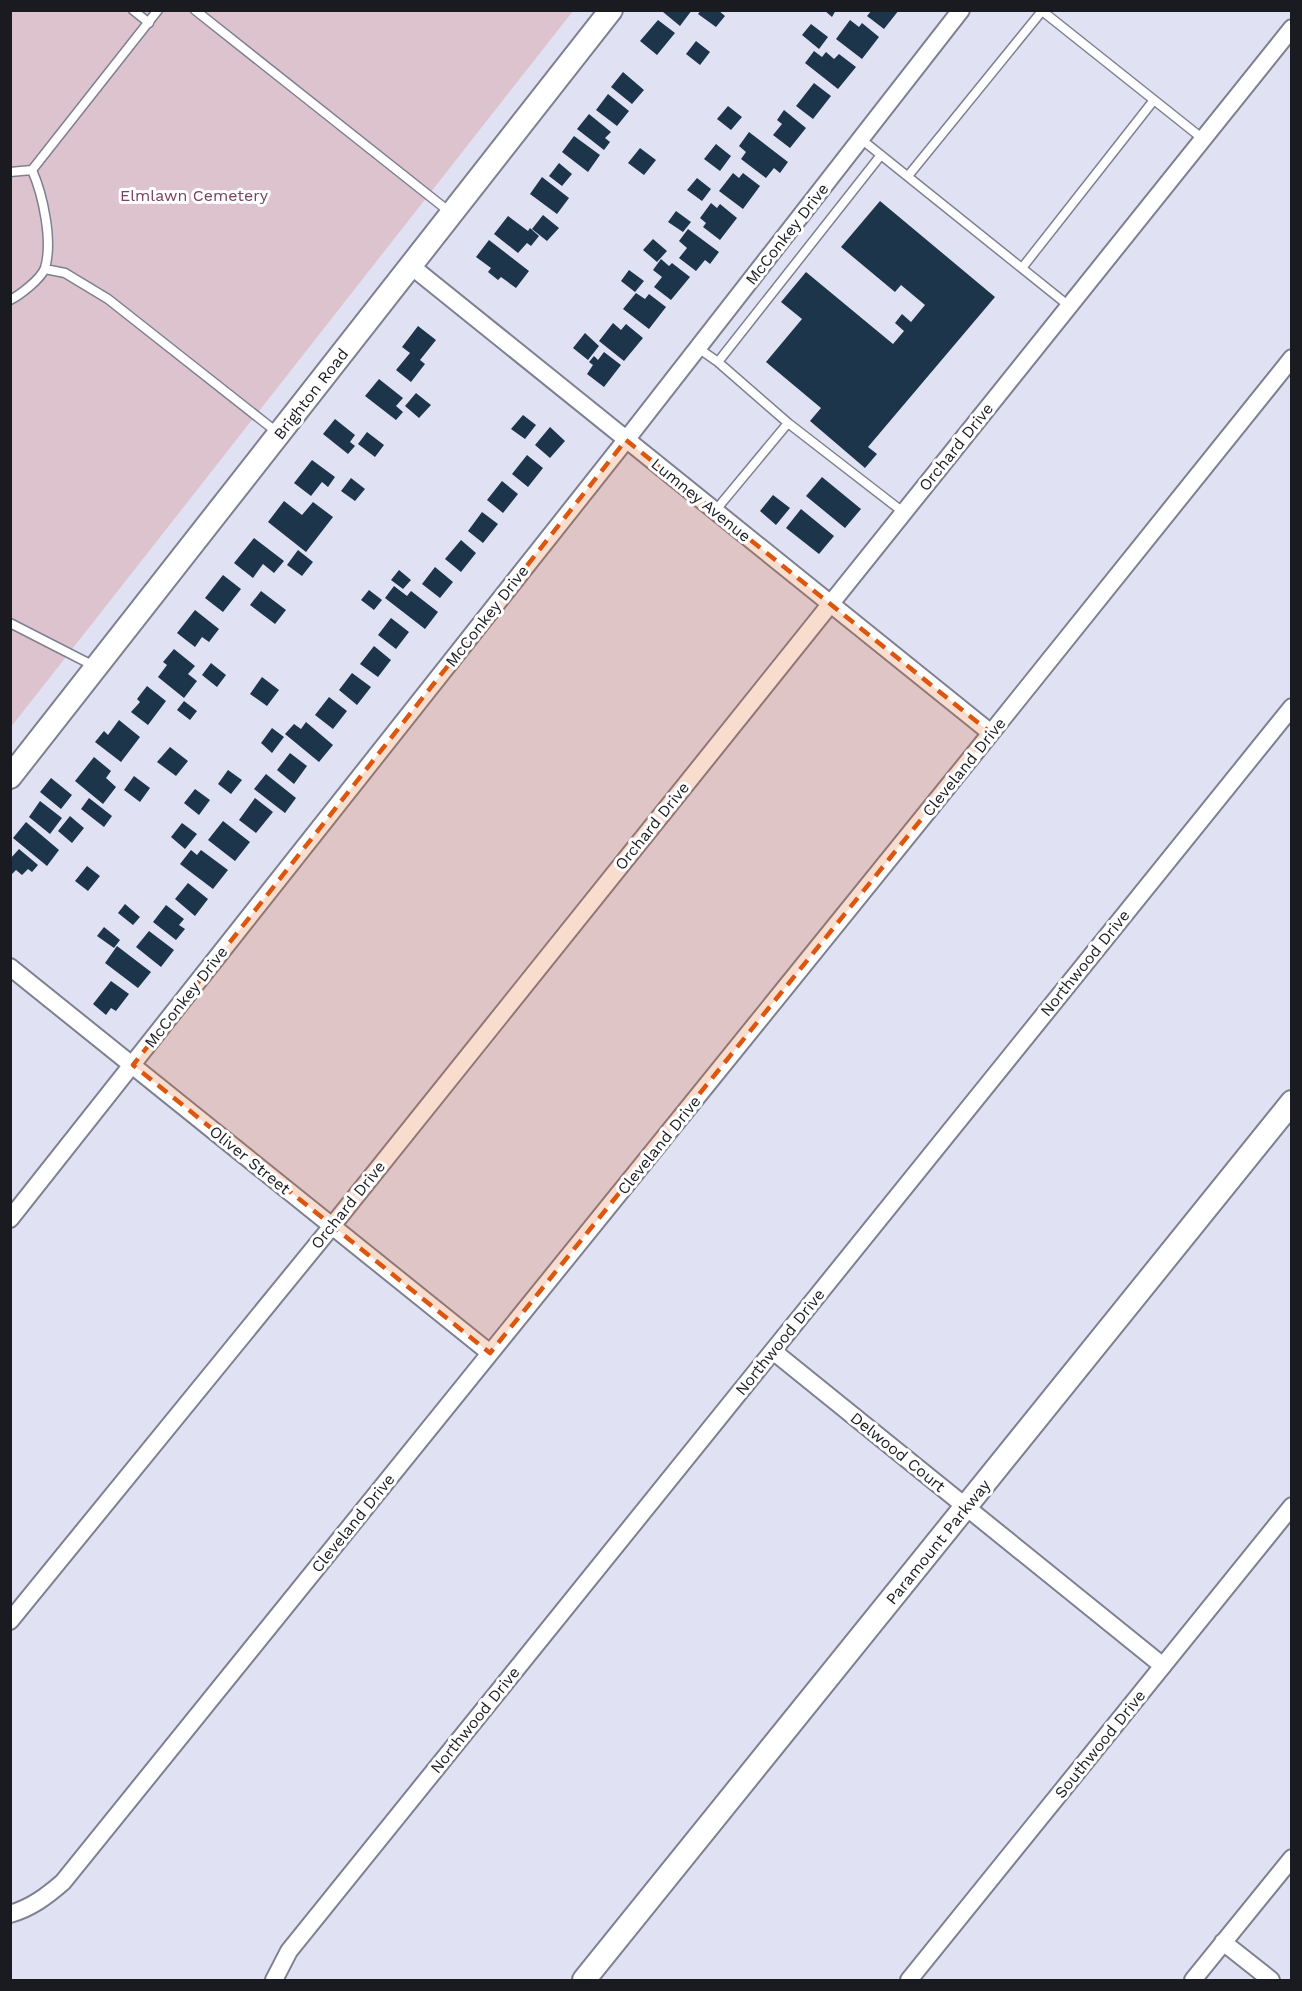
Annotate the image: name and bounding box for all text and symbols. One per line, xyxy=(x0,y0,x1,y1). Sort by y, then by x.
street label: McConkey Drive xyxy=(741,179,833,289)
park label: Elmlawn Cemetery xyxy=(120,186,269,205)
street label: Brighton Road xyxy=(270,345,352,443)
street label: Orchard Drive xyxy=(915,399,997,495)
street label: Lumney Avenue xyxy=(647,454,755,546)
street label: McConkey Drive xyxy=(441,561,533,671)
street label: Cleveland Drive xyxy=(918,714,1010,820)
street label: Orchard Drive xyxy=(611,778,693,874)
street label: Northwood Drive xyxy=(1036,906,1134,1020)
street label: McConkey Drive xyxy=(140,942,232,1052)
street label: Cleveland Drive xyxy=(613,1092,705,1198)
street label: Oliver Street xyxy=(206,1122,294,1199)
street label: Orchard Drive xyxy=(307,1157,389,1253)
street label: Northwood Drive xyxy=(731,1285,829,1399)
street label: Delwood Court xyxy=(847,1408,949,1496)
street label: Cleveland Drive xyxy=(307,1470,399,1576)
street label: Paramount Parkway xyxy=(882,1475,995,1608)
street label: Northwood Drive xyxy=(426,1663,524,1777)
street label: Southwood Drive xyxy=(1051,1686,1149,1802)

